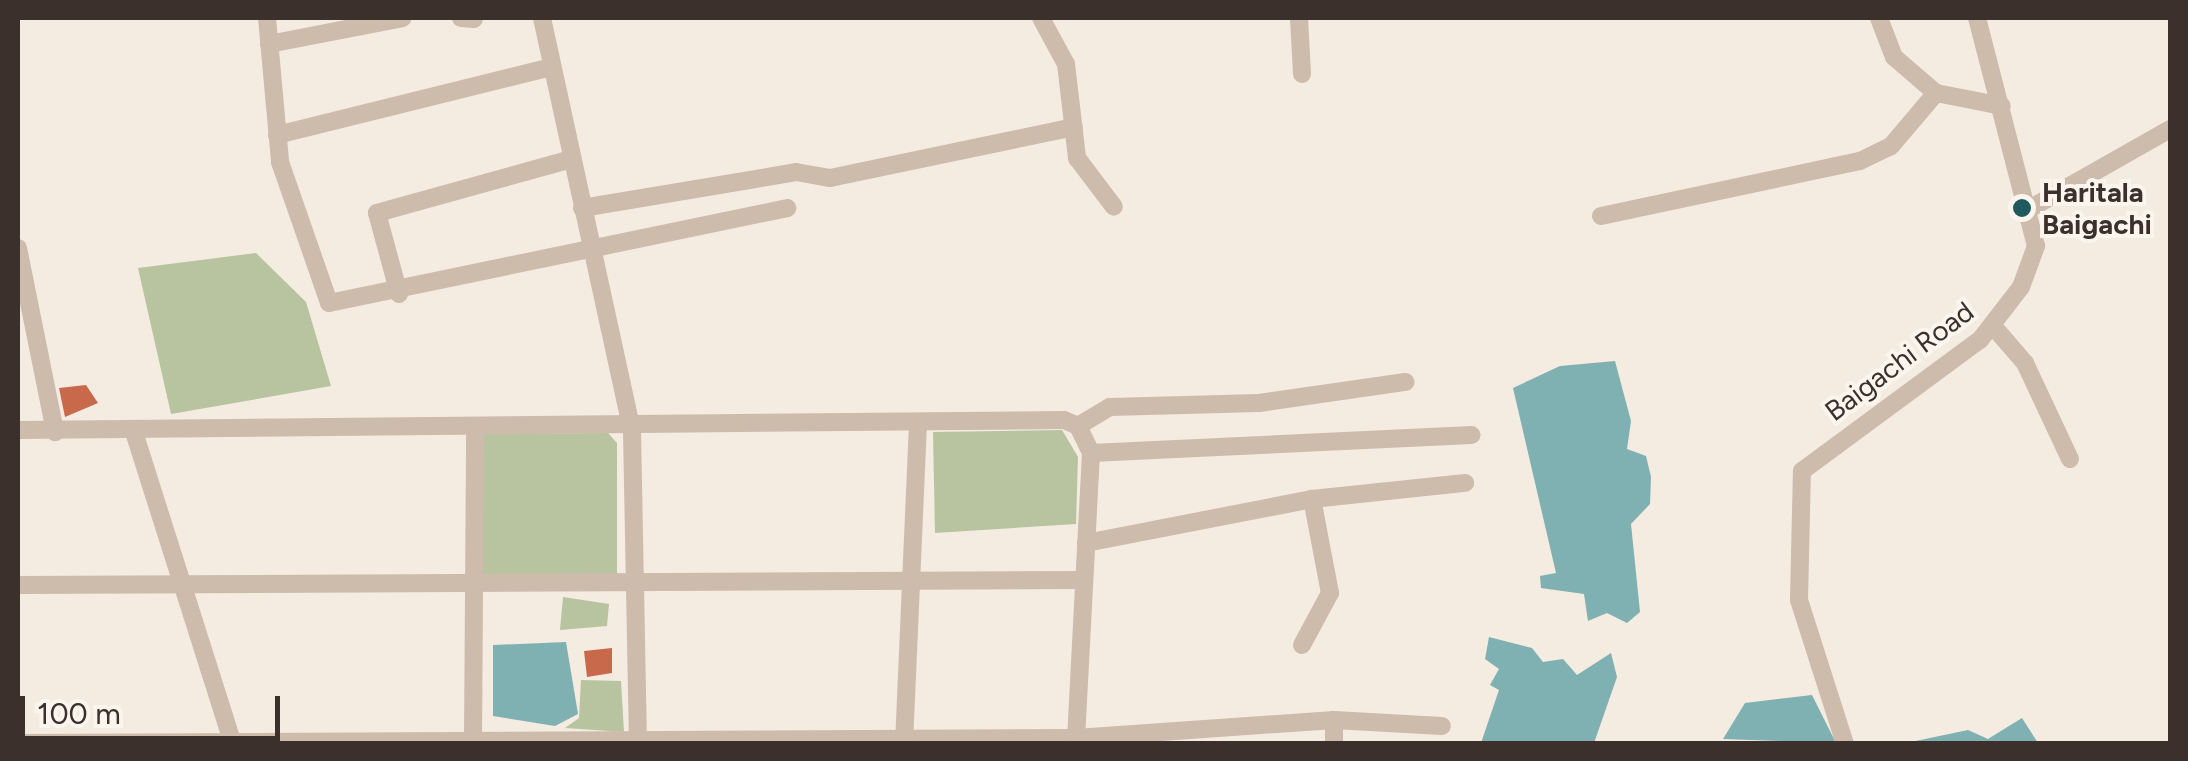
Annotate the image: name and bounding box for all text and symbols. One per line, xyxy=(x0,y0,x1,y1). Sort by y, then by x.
place label: Haritala Baigachi xyxy=(2042,175,2152,241)
marker: Haritala Baigachi xyxy=(2011,197,2033,219)
street label: Baigachi Road xyxy=(1818,294,1980,428)
scale bar xyxy=(25,676,285,738)
text: 100 m xyxy=(37,695,121,732)

